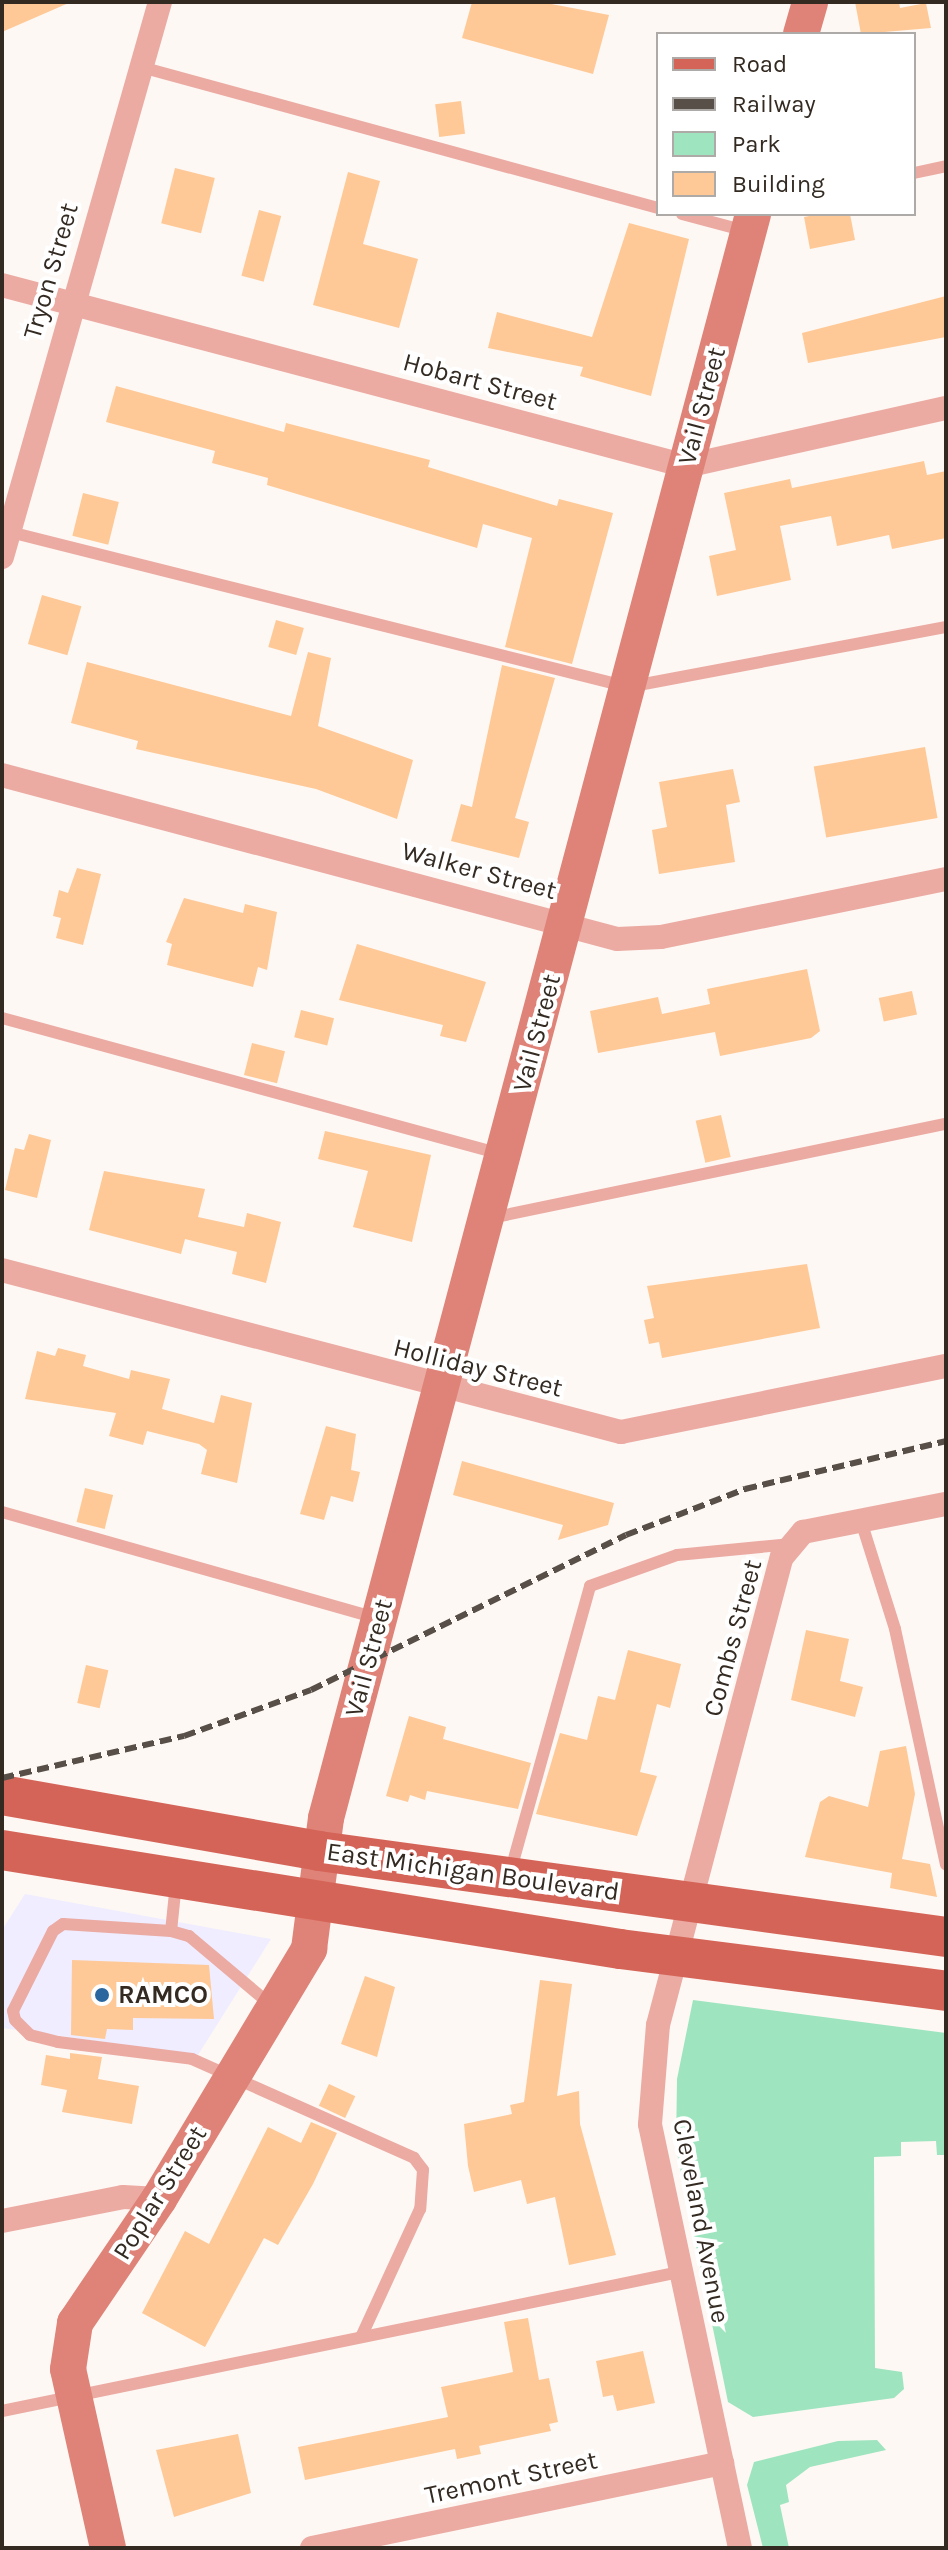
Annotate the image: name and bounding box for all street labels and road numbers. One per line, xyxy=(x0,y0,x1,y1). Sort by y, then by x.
street label: Tryon Street xyxy=(17,199,85,343)
street label: Vail Street xyxy=(671,344,733,468)
street label: Hobart Street xyxy=(400,346,560,418)
street label: Walker Street xyxy=(398,835,560,907)
street label: Vail Street xyxy=(506,971,568,1095)
street label: Holliday Street xyxy=(390,1332,566,1404)
street label: Combs Street xyxy=(697,1556,769,1720)
street label: Vail Street xyxy=(338,1596,400,1720)
street label: East Michigan Boulevard xyxy=(325,1836,621,1908)
street label: Cleveland Avenue xyxy=(666,2116,736,2326)
street label: Poplar Street xyxy=(106,2120,214,2266)
street label: Tremont Street xyxy=(422,2445,600,2511)

